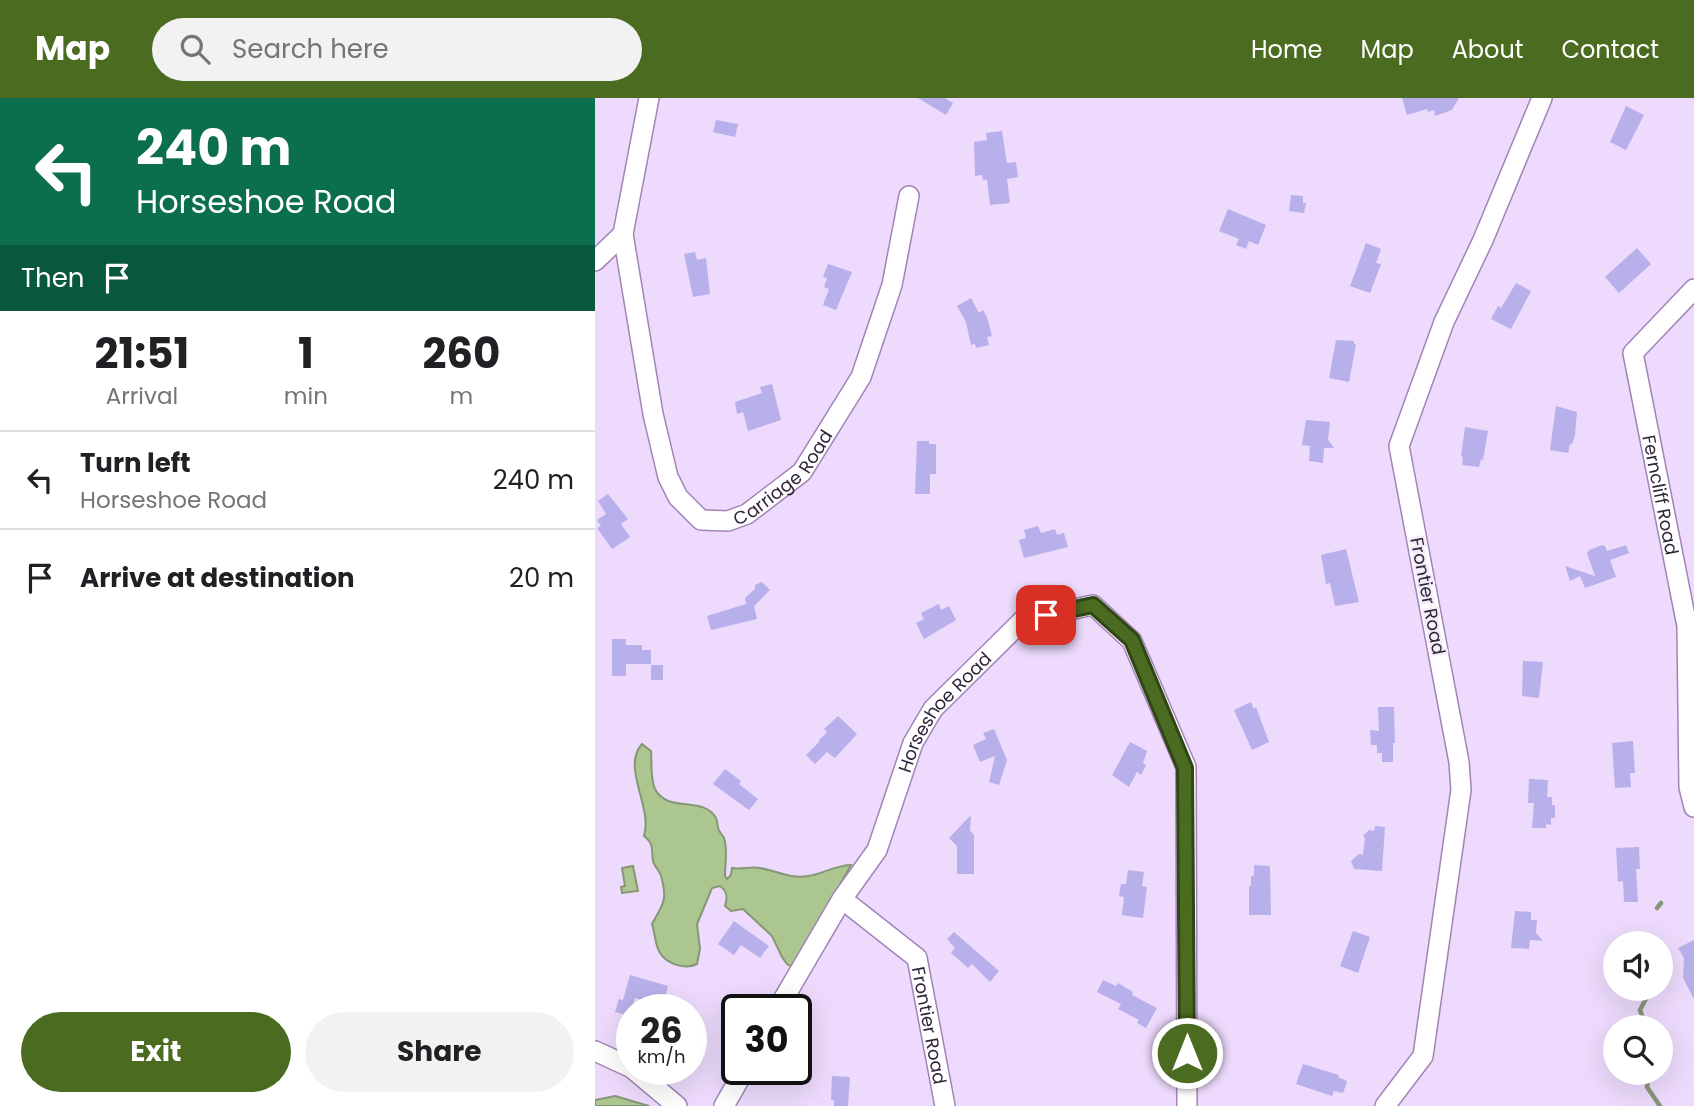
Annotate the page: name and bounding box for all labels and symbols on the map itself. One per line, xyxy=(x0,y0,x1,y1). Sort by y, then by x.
street label: Carriage Road xyxy=(730,425,838,531)
street label: Ferncliff Road xyxy=(1637,433,1685,557)
street label: Frontier Road xyxy=(1404,535,1452,657)
pin xyxy=(1016,585,1076,645)
street label: Horseshoe Road xyxy=(892,646,997,775)
street label: Frontier Road xyxy=(906,964,953,1086)
speed limit sign: 30 xyxy=(721,994,812,1085)
position arrow xyxy=(1150,1016,1224,1090)

